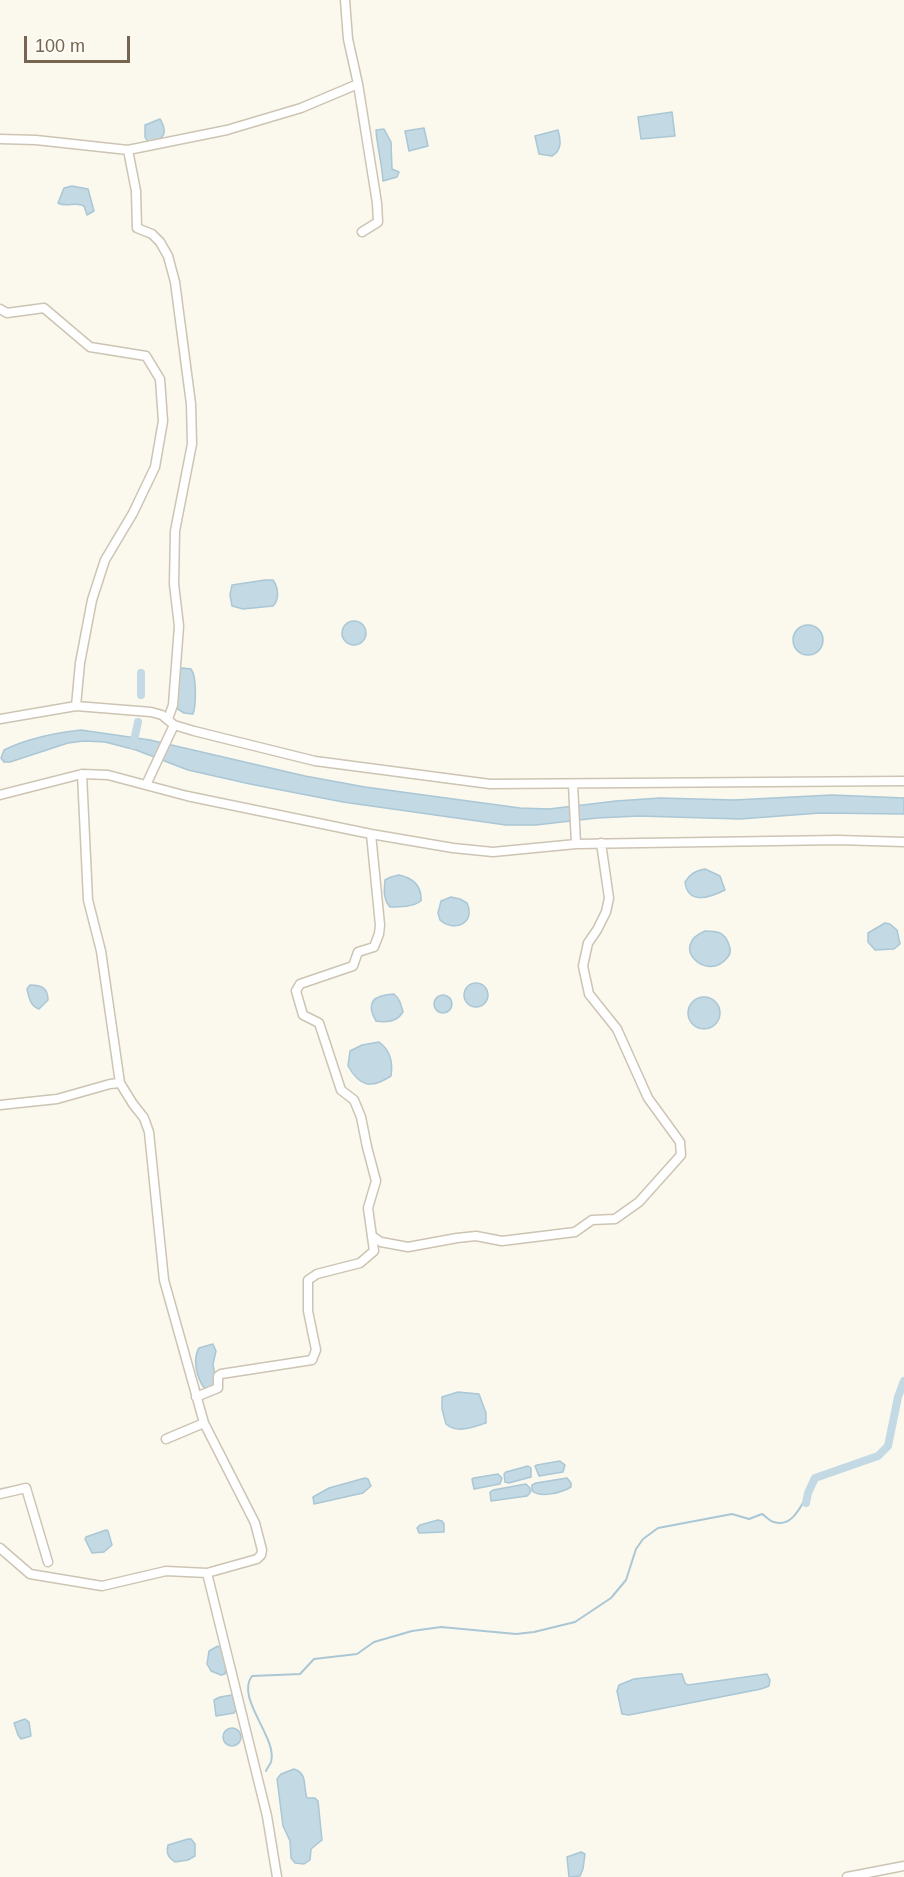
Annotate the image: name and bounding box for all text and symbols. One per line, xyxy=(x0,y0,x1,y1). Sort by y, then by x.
scale bar xyxy=(27,24,134,62)
text: 100 m xyxy=(35,36,85,56)

